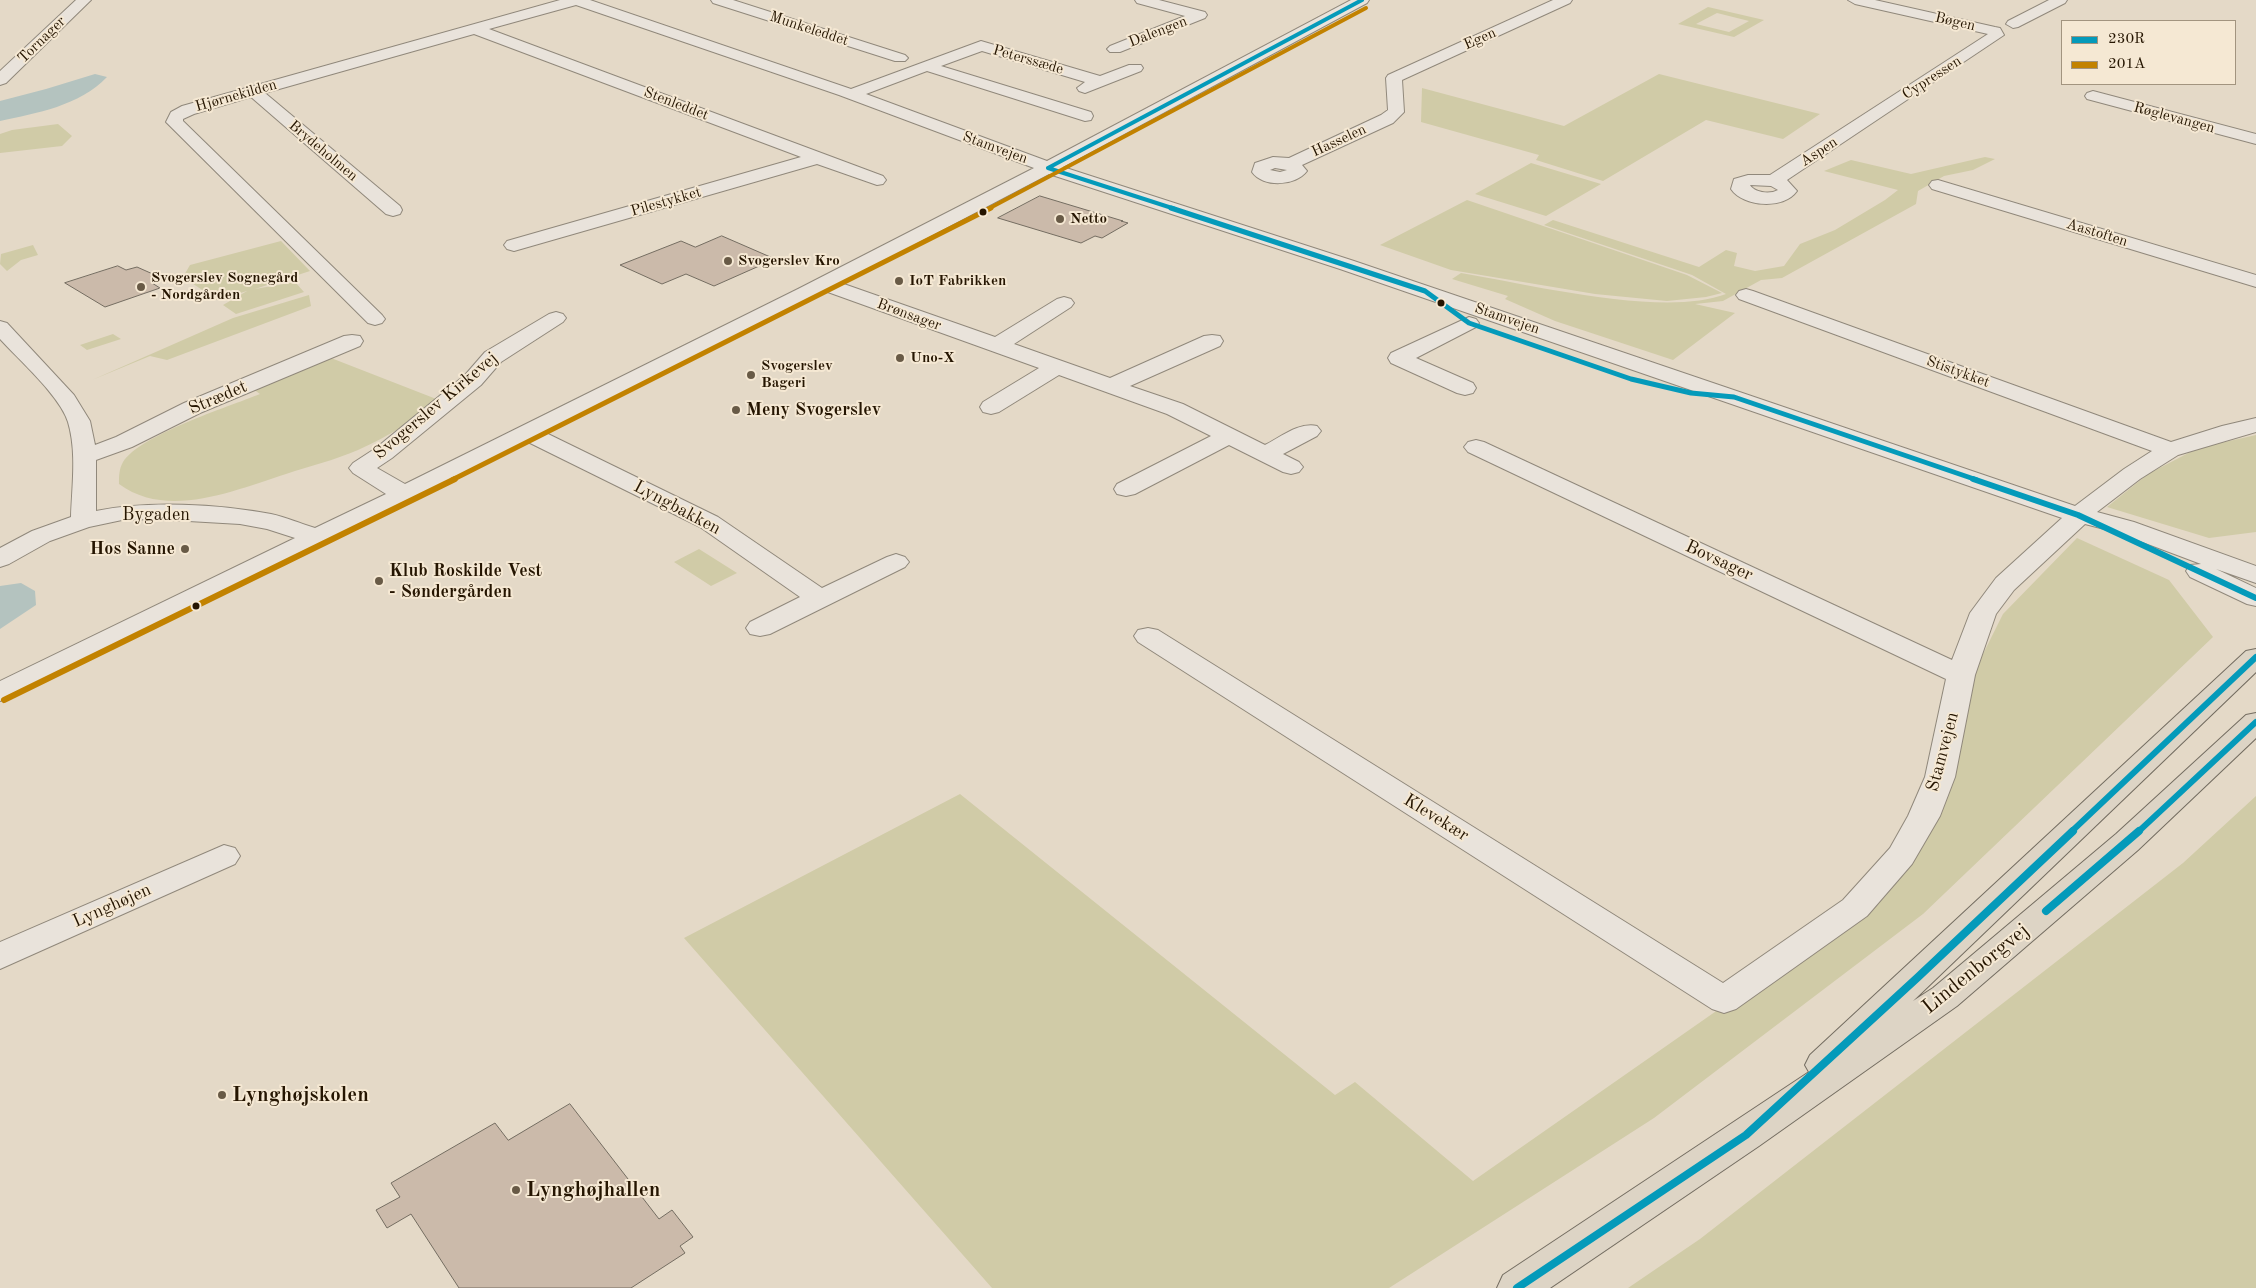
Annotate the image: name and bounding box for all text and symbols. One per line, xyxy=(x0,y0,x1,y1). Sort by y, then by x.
street label: Munkeleddet xyxy=(767,8,851,50)
street label: Bøgen xyxy=(1933,9,1977,35)
street label: Tornager xyxy=(14,13,70,67)
street label: Dalengen xyxy=(1126,13,1190,51)
legend xyxy=(2061,20,2236,85)
street label: Egen xyxy=(1461,24,1499,54)
text: 230R xyxy=(2108,32,2145,47)
street label: Peterssæde xyxy=(990,41,1066,79)
street label: Cypressen xyxy=(1899,52,1965,104)
text: 201A xyxy=(2108,57,2146,72)
street label: Hjørnekilden xyxy=(193,76,279,116)
street label: Stenleddet xyxy=(641,83,711,125)
street label: Røglevangen xyxy=(2131,99,2217,137)
street label: Brydeholmen xyxy=(285,117,361,185)
street label: Hasselen xyxy=(1309,121,1369,161)
street label: Stamvejen xyxy=(960,128,1030,168)
street label: Aspen xyxy=(1797,133,1841,171)
street label: Pilestykket xyxy=(629,183,703,221)
unlabelled marker xyxy=(978,207,988,217)
place label: Netto xyxy=(1070,210,1107,228)
marker: Netto xyxy=(1054,213,1066,225)
street label: Aastoften xyxy=(2064,215,2130,251)
place label: Svogerslev Kro xyxy=(738,252,840,270)
marker: Svogerslev Kro xyxy=(722,255,734,267)
place label: Svogerslev Sognegård - Nordgården xyxy=(151,269,298,304)
place label: IoT Fabrikken xyxy=(909,272,1006,290)
marker: IoT Fabrikken xyxy=(893,275,905,287)
marker: Svogerslev Sognegård - Nordgården xyxy=(135,281,147,293)
street label: Brønsager xyxy=(874,295,944,335)
unlabelled marker xyxy=(1436,298,1446,308)
street label: Stamvejen xyxy=(1472,299,1542,339)
street label: Svogerslev Kirkevej xyxy=(369,348,503,464)
place label: Uno-X xyxy=(910,349,955,367)
marker: Uno-X xyxy=(894,352,906,364)
street label: Stistykket xyxy=(1924,352,1992,392)
place label: Svogerslev Bageri xyxy=(761,357,833,392)
marker: Svogerslev Bageri xyxy=(745,369,757,381)
street label: Strædet xyxy=(186,376,250,420)
place label: Meny Svogerslev xyxy=(746,399,881,421)
marker: Meny Svogerslev xyxy=(730,404,742,416)
street label: Lyngbakken xyxy=(630,476,724,540)
street label: Bygaden xyxy=(122,504,190,526)
street label: Bovsager xyxy=(1682,536,1756,586)
place label: Hos Sanne xyxy=(90,538,175,560)
marker: Hos Sanne xyxy=(179,543,191,555)
place label: Klub Roskilde Vest - Søndergården xyxy=(389,560,542,602)
marker: Klub Roskilde Vest - Søndergården xyxy=(373,575,385,587)
unlabelled marker xyxy=(191,601,201,611)
street label: Stamvejen xyxy=(1922,710,1964,794)
street label: Klevekær xyxy=(1399,789,1473,847)
street label: Lynghøjen xyxy=(69,879,155,933)
street label: Lindenborgvej xyxy=(1917,918,2035,1020)
place label: Lynghøjskolen xyxy=(232,1082,369,1108)
marker: Lynghøjskolen xyxy=(216,1089,228,1101)
place label: Lynghøjhallen xyxy=(526,1177,660,1203)
marker: Lynghøjhallen xyxy=(510,1184,522,1196)

